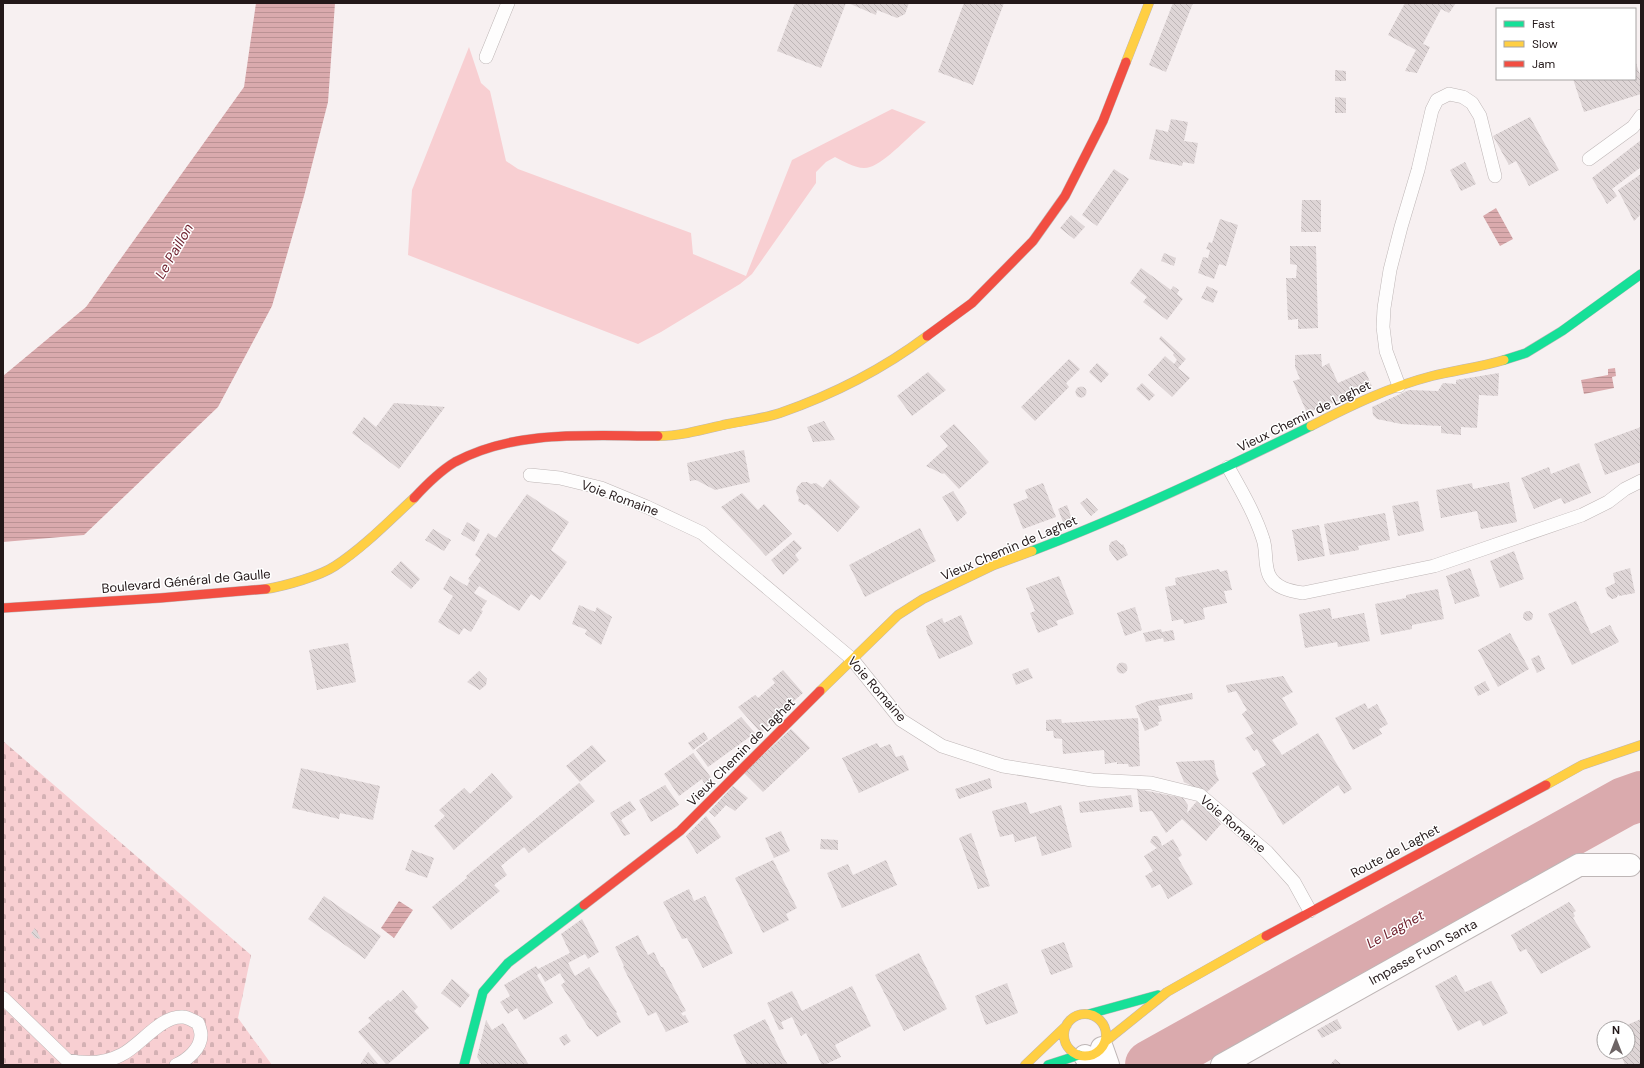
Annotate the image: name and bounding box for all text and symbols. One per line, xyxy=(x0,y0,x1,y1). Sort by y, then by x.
legend xyxy=(1496,8,1636,80)
text: Fast xyxy=(1532,16,1555,32)
text: Slow xyxy=(1532,36,1558,52)
text: Jam xyxy=(1532,56,1555,72)
water label: Le Paillon xyxy=(151,220,197,282)
street label: Vieux Chemin de Laghet xyxy=(1235,376,1373,456)
street label: Voie Romaine xyxy=(579,476,661,520)
street label: Vieux Chemin de Laghet xyxy=(938,512,1080,584)
street label: Boulevard Général de Gaulle xyxy=(101,565,271,597)
street label: Voie Romaine xyxy=(844,653,910,725)
street label: Vieux Chemin de Laghet xyxy=(683,694,799,810)
street label: Voie Romaine xyxy=(1196,791,1270,857)
street label: Route de Laghet xyxy=(1348,820,1442,882)
water label: Le Laghet xyxy=(1363,905,1428,952)
street label: Impasse Fuon Santa xyxy=(1366,915,1480,989)
north arrow xyxy=(1596,1020,1636,1060)
text: N xyxy=(1612,1023,1620,1037)

